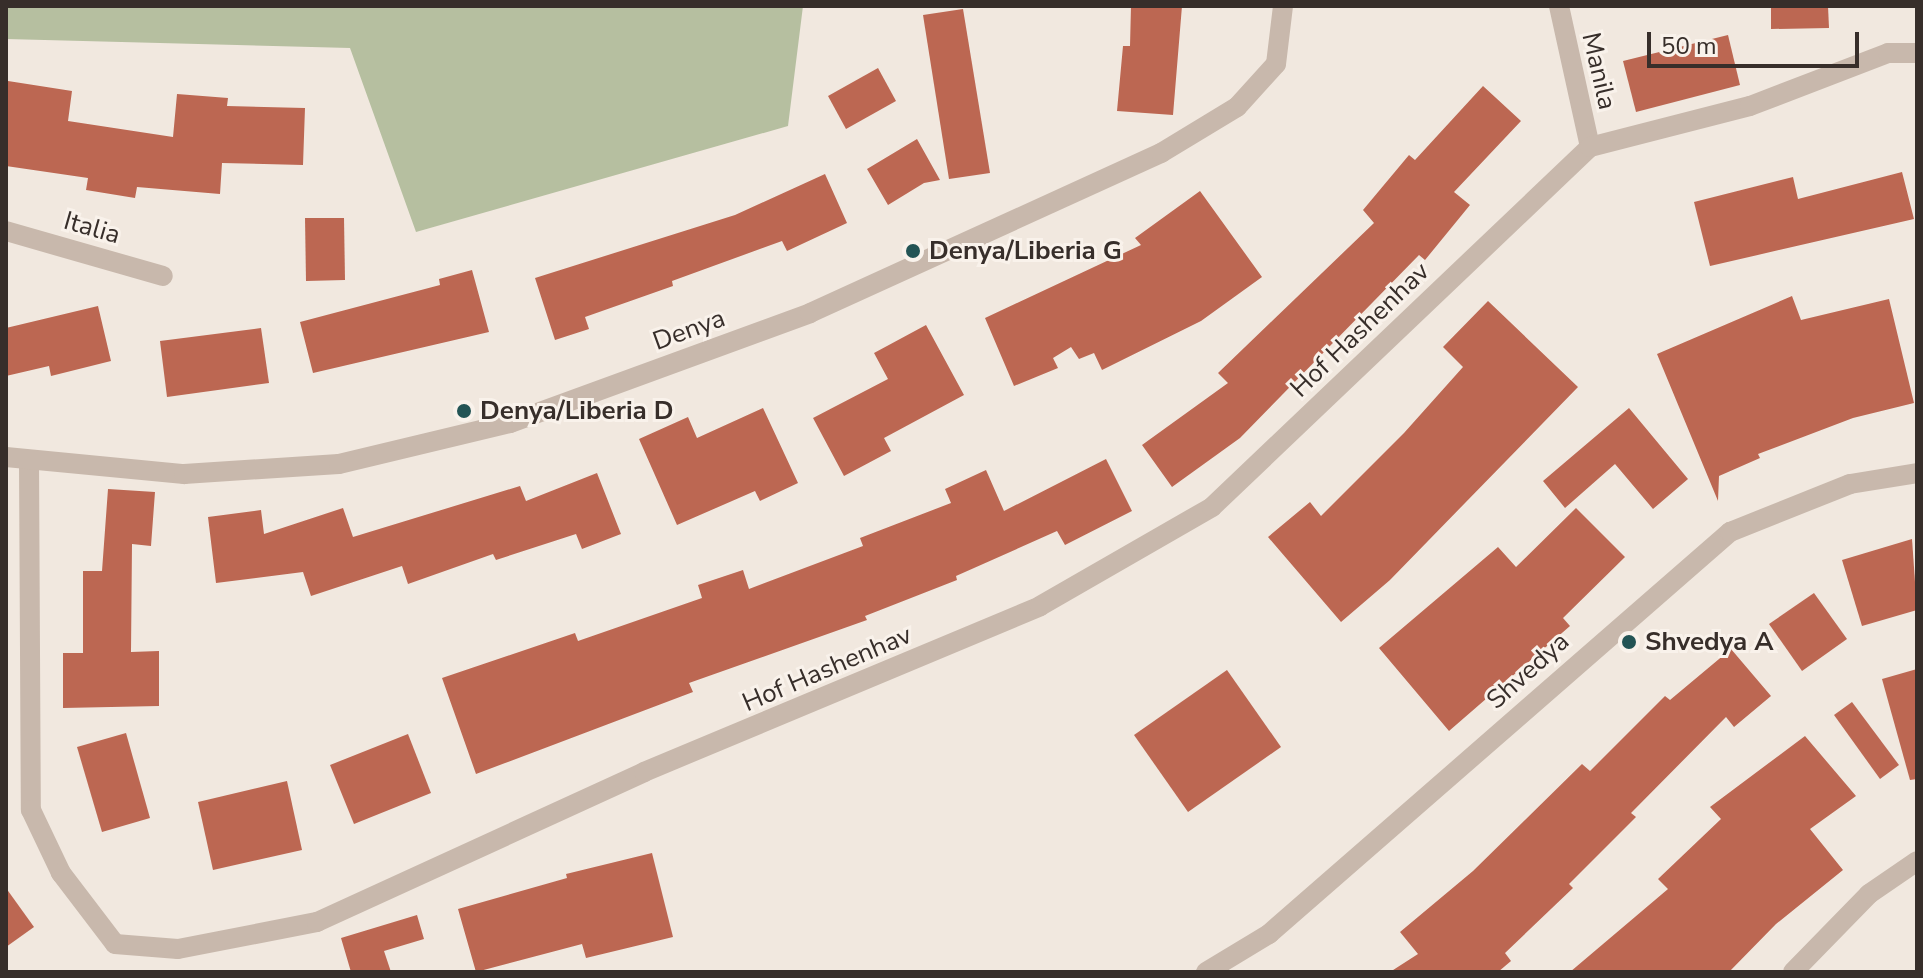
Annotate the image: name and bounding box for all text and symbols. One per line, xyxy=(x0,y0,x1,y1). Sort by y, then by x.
scale bar xyxy=(1651,16,1863,66)
street label: Manila xyxy=(1575,29,1623,113)
text: 50 m xyxy=(1661,30,1717,62)
street label: Italia xyxy=(60,205,124,251)
place label: Denya/Liberia G xyxy=(929,235,1122,267)
marker: Denya/Liberia G xyxy=(904,242,922,260)
street label: Hof Hashenhav xyxy=(1284,256,1436,404)
street label: Denya xyxy=(649,303,729,357)
place label: Denya/Liberia D xyxy=(480,395,674,427)
marker: Denya/Liberia D xyxy=(455,402,473,420)
street label: Hof Hashenhav xyxy=(738,619,916,719)
street label: Shvedya xyxy=(1481,626,1575,716)
place label: Shvedya A xyxy=(1645,626,1774,658)
marker: Shvedya A xyxy=(1620,633,1638,651)

